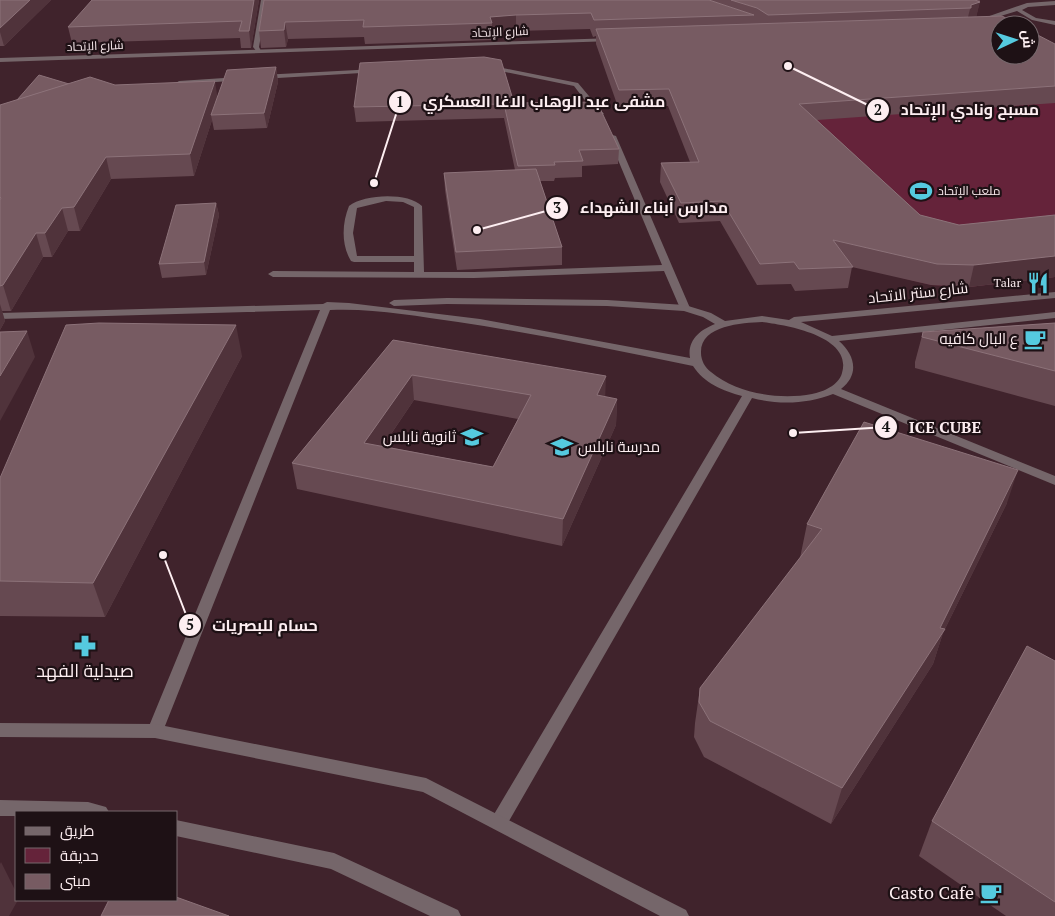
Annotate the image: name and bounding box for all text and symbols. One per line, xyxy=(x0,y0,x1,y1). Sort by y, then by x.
north arrow xyxy=(990,15,1040,65)
street label: شارع الإتحاد xyxy=(471,23,529,41)
text: ش xyxy=(1018,29,1039,49)
street label: شارع الإتحاد xyxy=(66,37,124,55)
callout: مشفى عبد الوهاب الاغا العسكري xyxy=(388,86,675,117)
text: مشفى عبد الوهاب الاغا العسكري xyxy=(423,90,665,114)
text: 1 xyxy=(396,91,404,111)
callout: مسبح ونادي الإتحاد xyxy=(866,94,1049,125)
text: مسبح ونادي الإتحاد xyxy=(901,98,1039,122)
text: 2 xyxy=(874,99,882,119)
sports icon: ملعب الإتحاد xyxy=(908,178,934,204)
place label: ملعب الإتحاد xyxy=(938,183,1000,198)
callout: مدارس أبناء الشهداء xyxy=(545,192,738,223)
text: مدارس أبناء الشهداء xyxy=(580,196,728,218)
text: 3 xyxy=(553,197,561,217)
restaurant icon: Talar xyxy=(1025,270,1051,296)
place label: Talar xyxy=(994,275,1021,290)
street label: شارع سنتر الاتحاد xyxy=(867,277,969,309)
cafe icon: ع البال كافيه xyxy=(1022,326,1048,352)
place label: ع البال كافيه xyxy=(939,328,1018,350)
callout: ICE CUBE xyxy=(874,411,991,442)
text: 4 xyxy=(882,416,891,436)
text: ICE CUBE xyxy=(909,416,981,438)
school or university icon: ثانوية نابلس xyxy=(459,424,485,450)
place label: ثانوية نابلس xyxy=(383,426,456,447)
school or university icon: مدرسة نابلس xyxy=(549,434,575,460)
place label: مدرسة نابلس xyxy=(578,436,660,457)
callout: حسام للبصريات xyxy=(177,610,328,641)
text: 5 xyxy=(186,614,194,634)
text: حسام للبصريات xyxy=(212,614,318,637)
pharmacy icon: صيدلية الفهد xyxy=(72,633,98,659)
place label: صيدلية الفهد xyxy=(36,658,134,682)
legend xyxy=(15,811,178,901)
text: طريق xyxy=(60,820,94,841)
text: حديقة xyxy=(60,845,99,865)
text: مبنى xyxy=(60,870,91,891)
place label: Casto Cafe xyxy=(889,880,974,904)
cafe icon: Casto Cafe xyxy=(978,880,1004,906)

